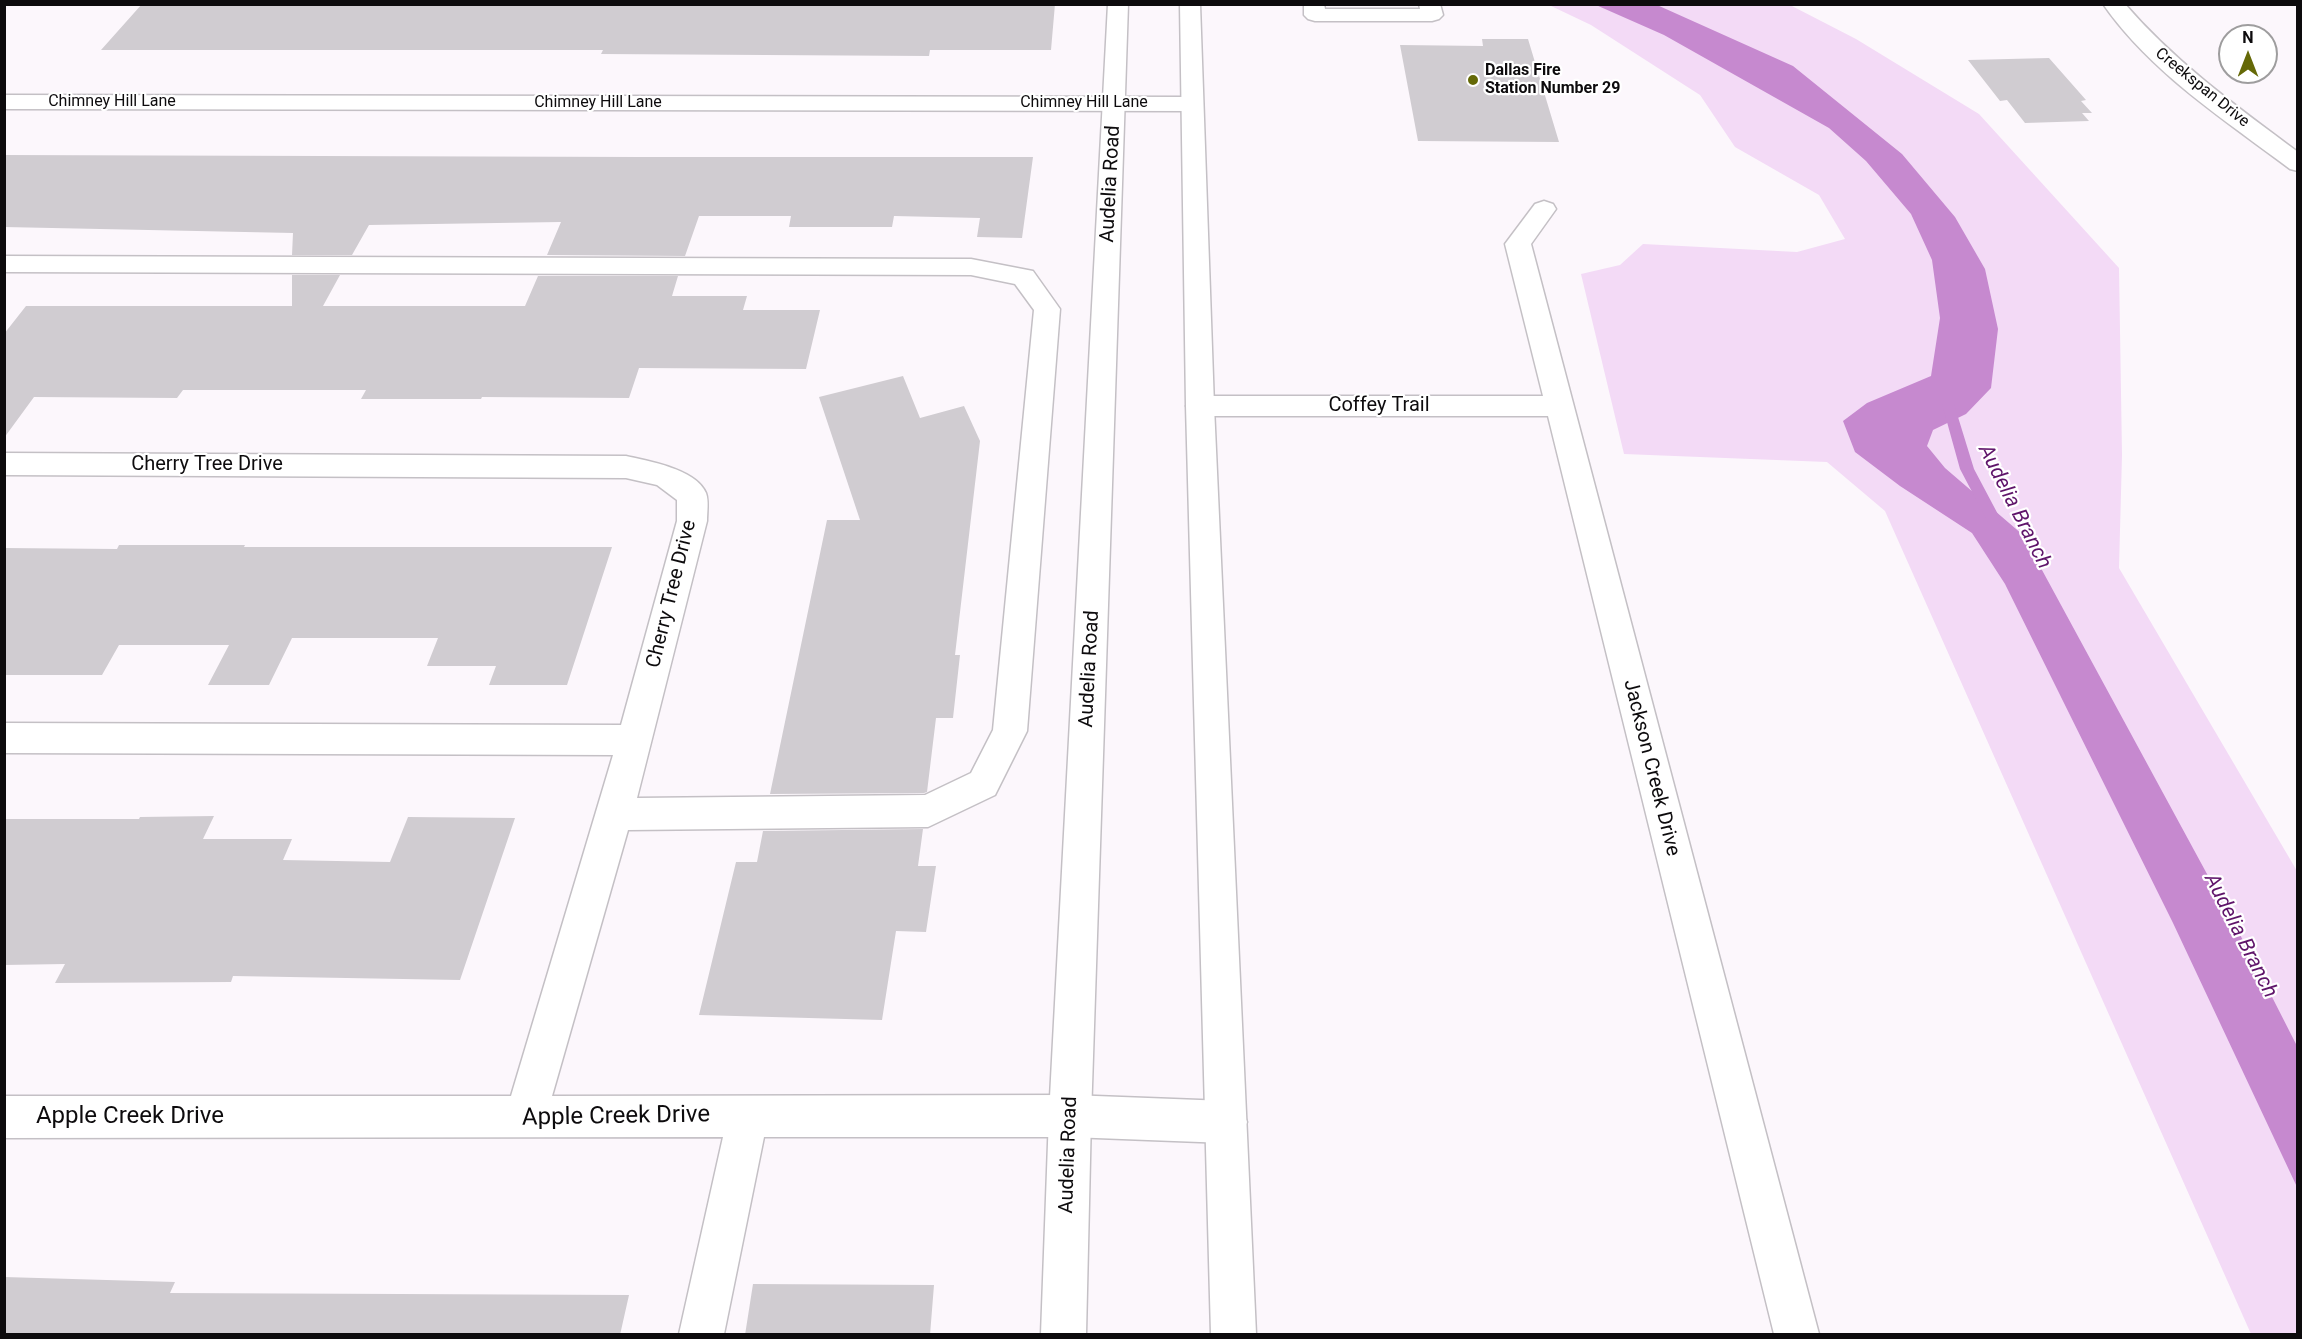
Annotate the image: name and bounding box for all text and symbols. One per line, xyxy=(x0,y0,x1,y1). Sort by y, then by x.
north arrow xyxy=(2218,24,2278,84)
text: N xyxy=(2242,28,2254,47)
street label: Creekspan Drive xyxy=(2151,44,2253,132)
place label: Dallas Fire Station Number 29 xyxy=(1485,61,1620,99)
marker: Dallas Fire Station Number 29 xyxy=(1466,73,1480,87)
street label: Chimney Hill Lane xyxy=(48,92,176,112)
street label: Chimney Hill Lane xyxy=(534,93,662,113)
street label: Chimney Hill Lane xyxy=(1020,93,1148,113)
street label: Audelia Road xyxy=(1096,125,1126,243)
street label: Coffey Trail xyxy=(1328,394,1430,418)
water label: Audelia Branch xyxy=(1972,441,2056,573)
street label: Cherry Tree Drive xyxy=(131,453,283,477)
street label: Cherry Tree Drive xyxy=(642,518,702,670)
street label: Audelia Road xyxy=(1075,610,1105,728)
street label: Jackson Creek Drive xyxy=(1617,677,1685,859)
water label: Audelia Branch xyxy=(2198,870,2282,1002)
street label: Audelia Road xyxy=(1055,1096,1083,1214)
street label: Apple Creek Drive xyxy=(522,1101,710,1133)
street label: Apple Creek Drive xyxy=(36,1103,224,1131)

